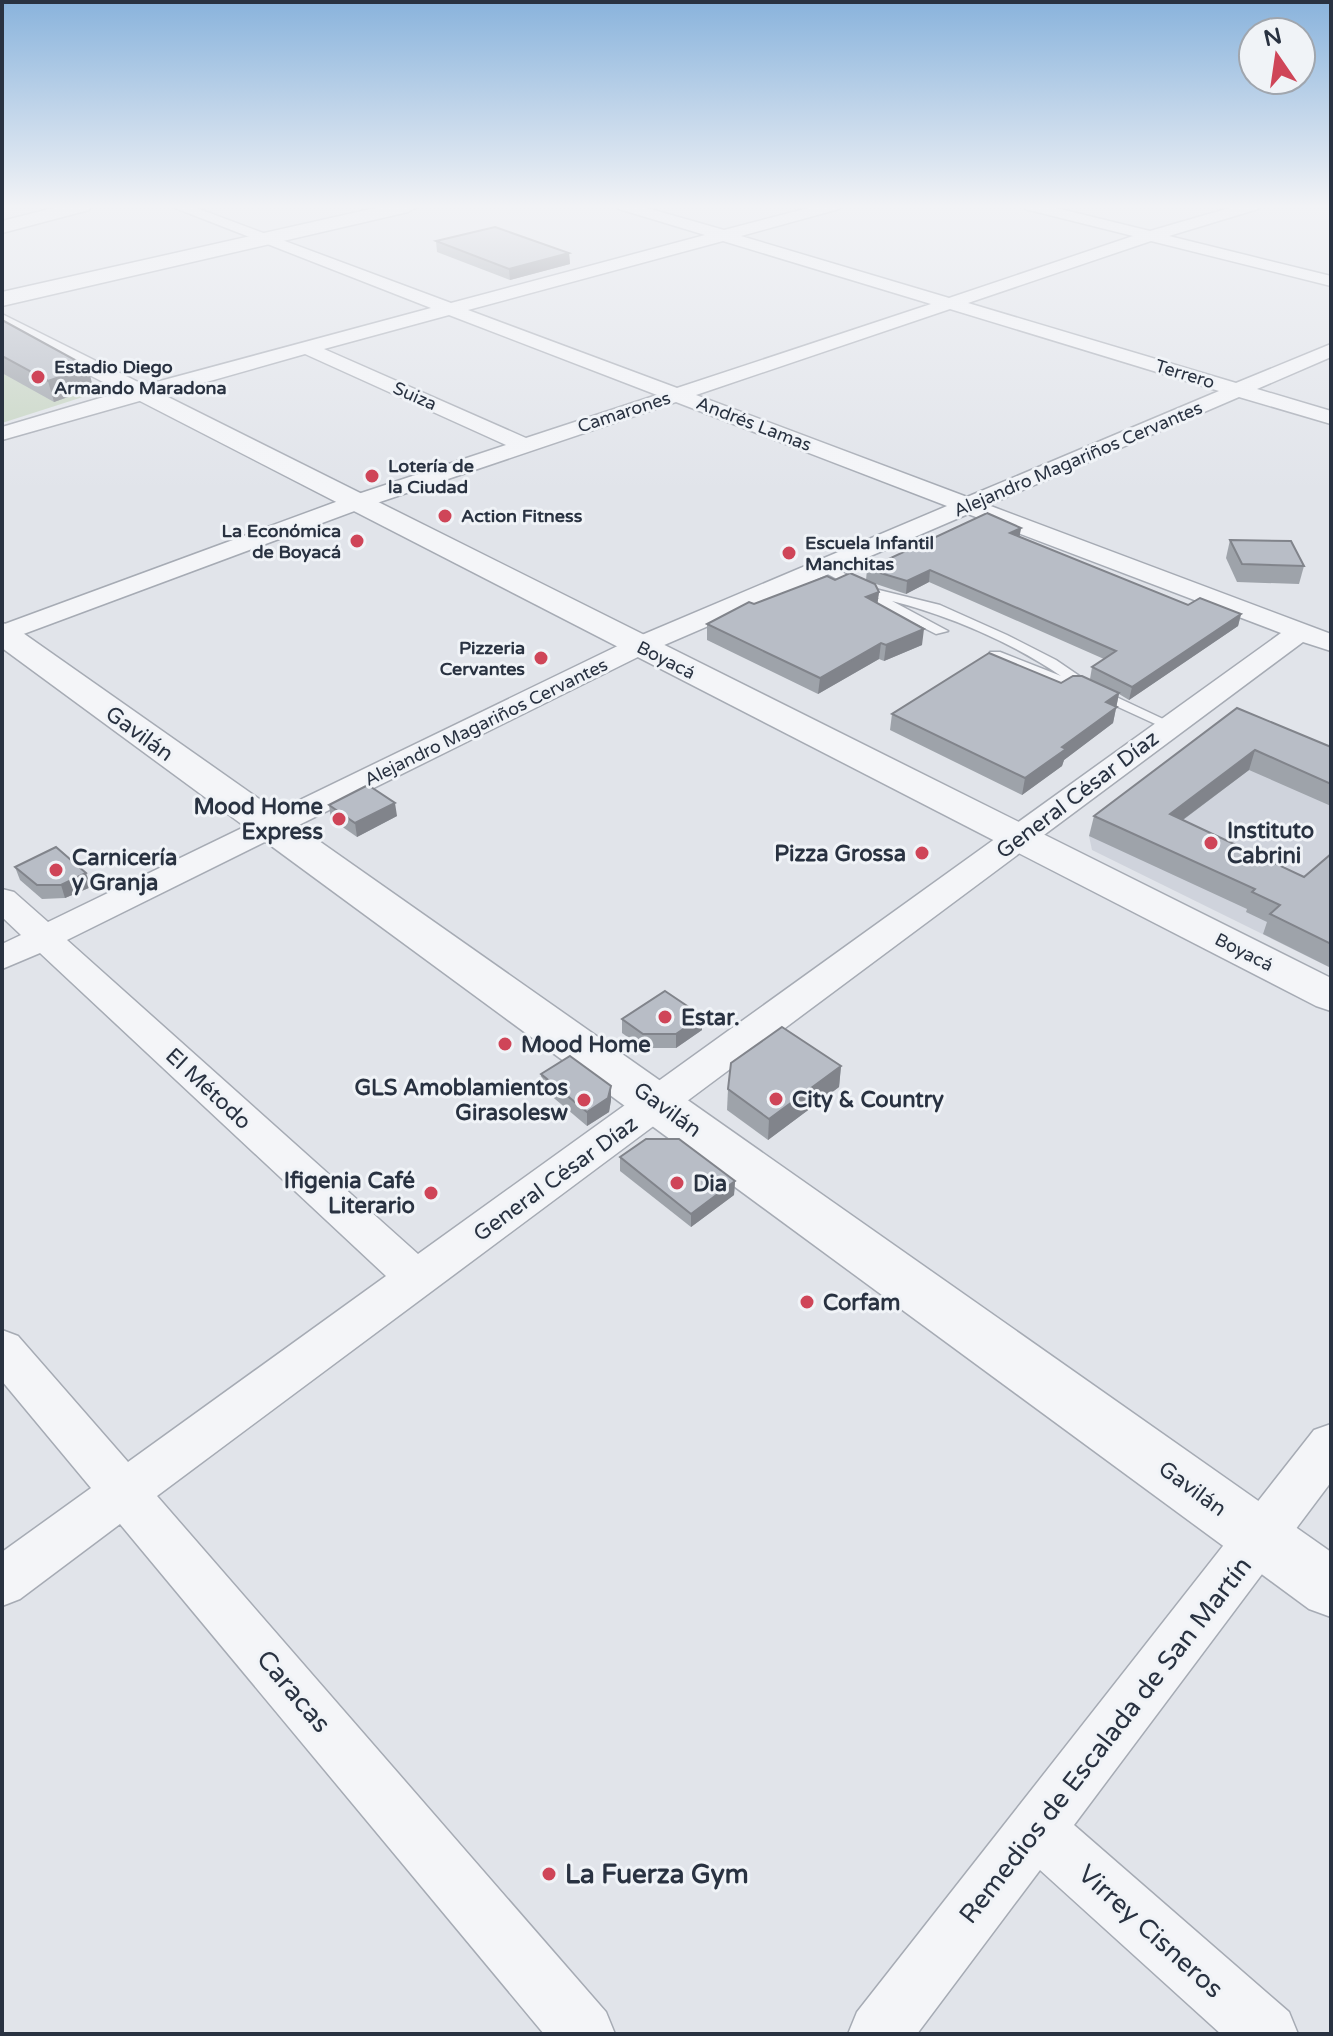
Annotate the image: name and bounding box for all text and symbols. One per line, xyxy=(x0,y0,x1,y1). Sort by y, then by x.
north arrow xyxy=(1237,16,1317,96)
text: N xyxy=(1261,23,1284,52)
street label: Terrero xyxy=(1152,355,1218,393)
place label: Estadio Diego Armando Maradona xyxy=(54,356,227,399)
marker: Estadio Diego Armando Maradona xyxy=(29,368,47,386)
street label: Suiza xyxy=(390,377,440,415)
street label: Camarones xyxy=(575,387,673,437)
street label: Andrés Lamas xyxy=(693,392,815,456)
street label: Alejandro Magariños Cervantes xyxy=(950,397,1206,521)
place label: Lotería de la Ciudad xyxy=(388,455,474,498)
marker: Lotería de la Ciudad xyxy=(363,467,381,485)
place label: Action Fitness xyxy=(461,505,583,527)
marker: Action Fitness xyxy=(436,507,454,525)
place label: La Económica de Boyacá xyxy=(222,520,341,563)
marker: La Económica de Boyacá xyxy=(348,532,366,550)
place label: Escuela Infantil Manchitas xyxy=(805,532,934,575)
marker: Escuela Infantil Manchitas xyxy=(780,544,798,562)
street label: Boyacá xyxy=(633,636,699,684)
place label: Pizzeria Cervantes xyxy=(440,637,525,680)
marker: Pizzeria Cervantes xyxy=(532,649,550,667)
street label: Alejandro Magariños Cervantes xyxy=(361,653,611,791)
street label: Gavilán xyxy=(101,701,178,767)
street label: General César Díaz xyxy=(991,725,1164,864)
place label: Mood Home Express xyxy=(193,794,323,845)
marker: Mood Home Express xyxy=(330,810,348,828)
place label: Instituto Cabrini xyxy=(1227,818,1314,869)
marker: Instituto Cabrini xyxy=(1202,834,1220,852)
place label: Pizza Grossa xyxy=(774,841,906,867)
marker: Pizza Grossa xyxy=(913,844,931,862)
place label: Carnicería y Granja xyxy=(72,845,177,896)
marker: Carnicería y Granja xyxy=(47,861,65,879)
street label: Boyacá xyxy=(1211,928,1277,976)
place label: Estar. xyxy=(681,1005,740,1031)
marker: Estar. xyxy=(656,1008,674,1026)
place label: Mood Home xyxy=(521,1032,651,1058)
marker: Mood Home xyxy=(496,1035,514,1053)
street label: El Método xyxy=(160,1043,256,1135)
place label: GLS Amoblamientos Girasolesw xyxy=(354,1075,569,1126)
street label: Gavilán xyxy=(629,1077,706,1143)
place label: City & Country xyxy=(792,1087,944,1113)
marker: City & Country xyxy=(767,1090,785,1108)
marker: GLS Amoblamientos Girasolesw xyxy=(575,1091,593,1109)
street label: General César Díaz xyxy=(468,1111,643,1247)
place label: Ifigenia Café Literario xyxy=(284,1168,415,1219)
place label: Dia xyxy=(693,1171,727,1197)
marker: Dia xyxy=(668,1174,686,1192)
marker: Ifigenia Café Literario xyxy=(422,1184,440,1202)
place label: Corfam xyxy=(823,1290,900,1316)
marker: Corfam xyxy=(798,1293,816,1311)
street label: Gavilán xyxy=(1154,1456,1231,1522)
street label: Remedios de Escalada de San Martín xyxy=(953,1551,1258,1930)
street label: Caracas xyxy=(250,1644,337,1739)
street label: Virrey Cisneros xyxy=(1072,1858,1230,2005)
place label: La Fuerza Gym xyxy=(565,1859,749,1890)
marker: La Fuerza Gym xyxy=(540,1865,558,1883)

